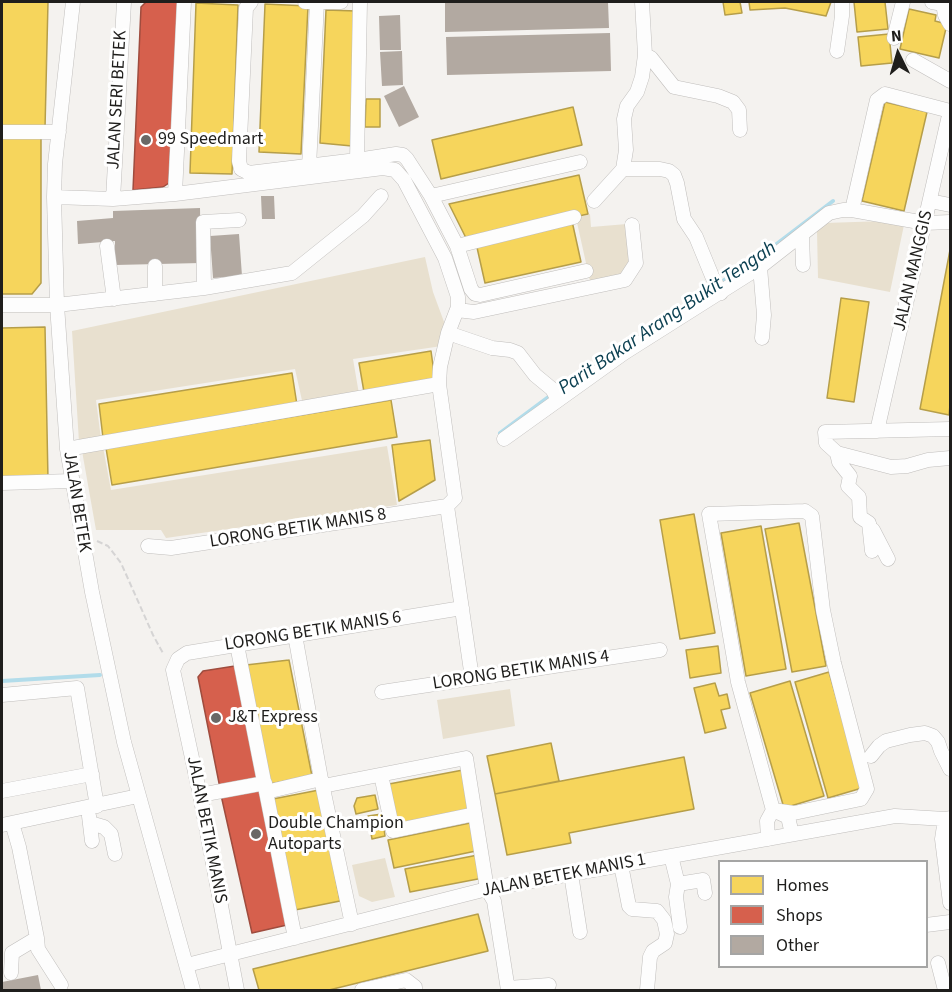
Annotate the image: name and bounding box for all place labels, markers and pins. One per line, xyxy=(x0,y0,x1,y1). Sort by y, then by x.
place label: 99 Speedmart xyxy=(158,129,263,151)
marker: 99 Speedmart xyxy=(139,133,153,147)
place label: J&T Express xyxy=(228,707,318,729)
marker: J&T Express xyxy=(209,711,223,725)
place label: Double Champion Autoparts xyxy=(268,813,404,856)
marker: Double Champion Autoparts xyxy=(249,827,263,841)

